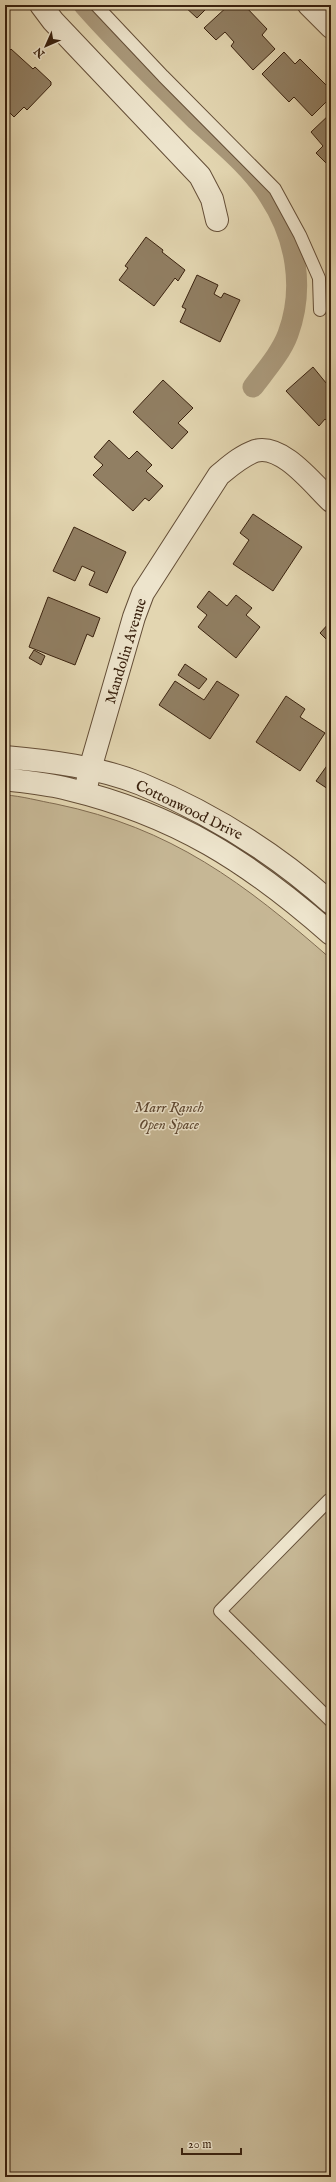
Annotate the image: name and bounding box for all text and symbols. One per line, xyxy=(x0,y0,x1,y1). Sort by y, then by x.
north arrow xyxy=(26,26,66,66)
text: N xyxy=(31,44,49,61)
street label: Mandolin Avenue xyxy=(101,596,151,706)
street label: Cottonwood Drive xyxy=(132,776,246,844)
park label: Marr Ranch Open Space xyxy=(134,1098,204,1134)
scale bar xyxy=(182,2130,241,2156)
text: 20 m xyxy=(188,2137,211,2152)

